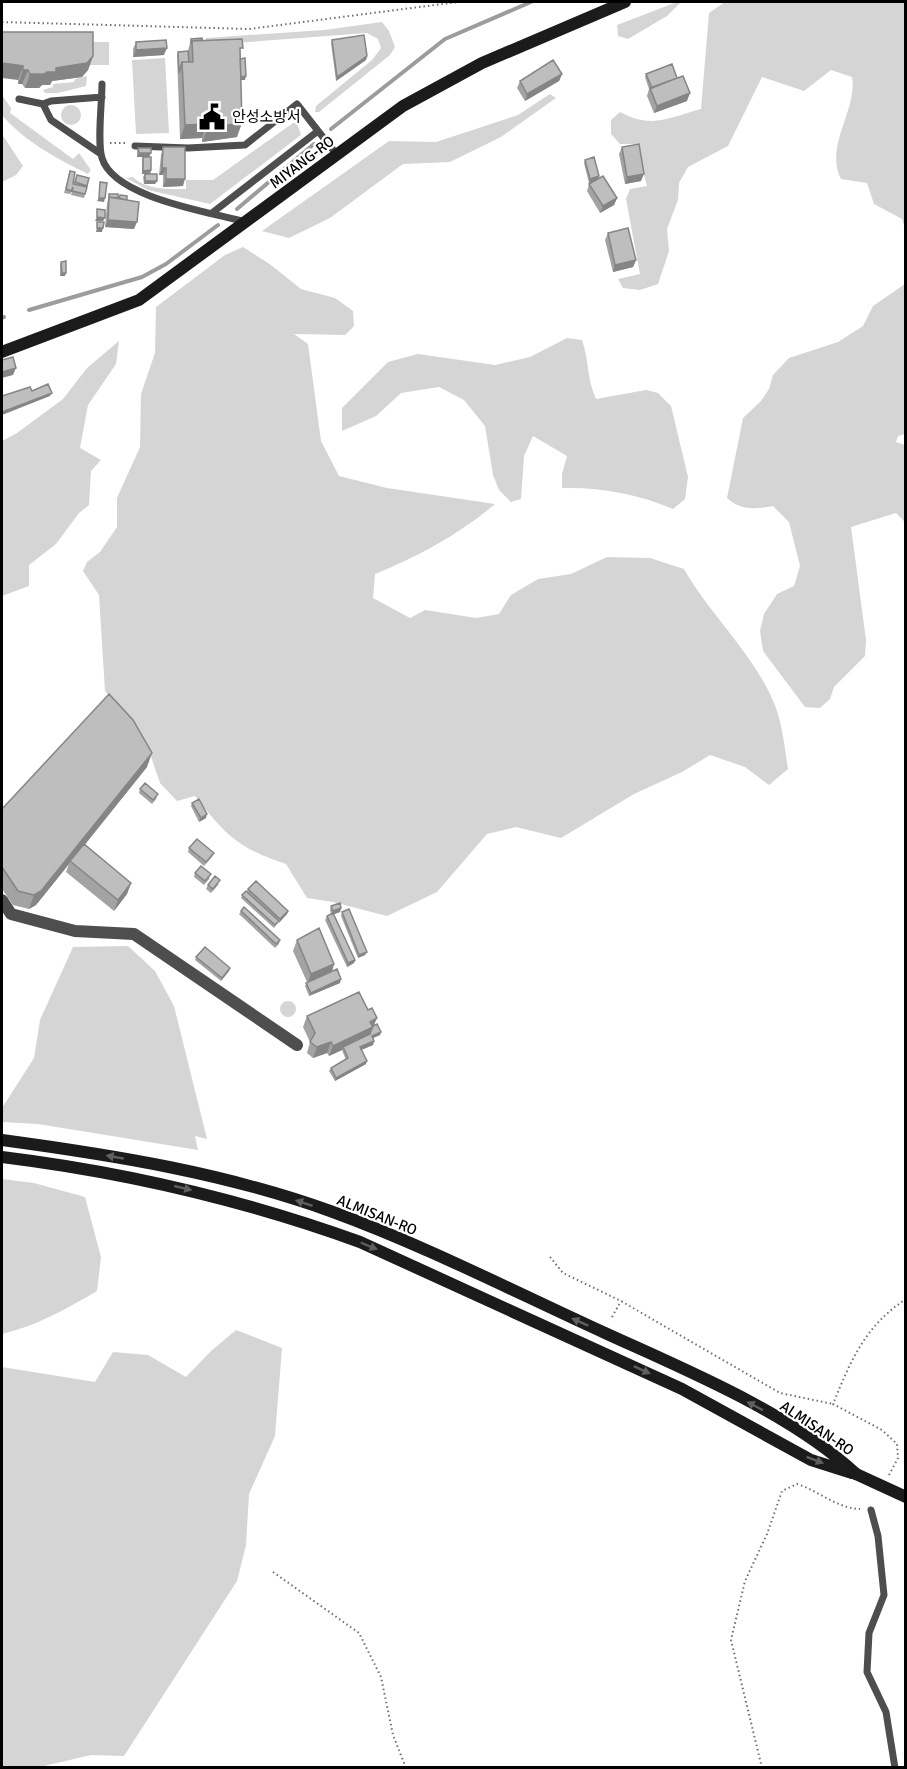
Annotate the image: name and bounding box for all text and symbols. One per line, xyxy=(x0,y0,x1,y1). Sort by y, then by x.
public building icon: 안성소방서 xyxy=(197,102,227,132)
place label: 안성소방서 xyxy=(232,108,301,126)
street label: MIYANG-RO xyxy=(266,132,338,192)
one-way arrow xyxy=(106,1152,125,1161)
one-way arrow xyxy=(174,1184,192,1194)
street label: ALMISAN-RO xyxy=(334,1191,420,1239)
one-way arrow xyxy=(295,1198,313,1207)
one-way arrow xyxy=(361,1241,379,1251)
one-way arrow xyxy=(571,1317,588,1326)
one-way arrow xyxy=(634,1366,651,1375)
street label: ALMISAN-RO xyxy=(777,1397,857,1459)
one-way arrow xyxy=(747,1401,764,1411)
one-way arrow xyxy=(806,1456,824,1466)

